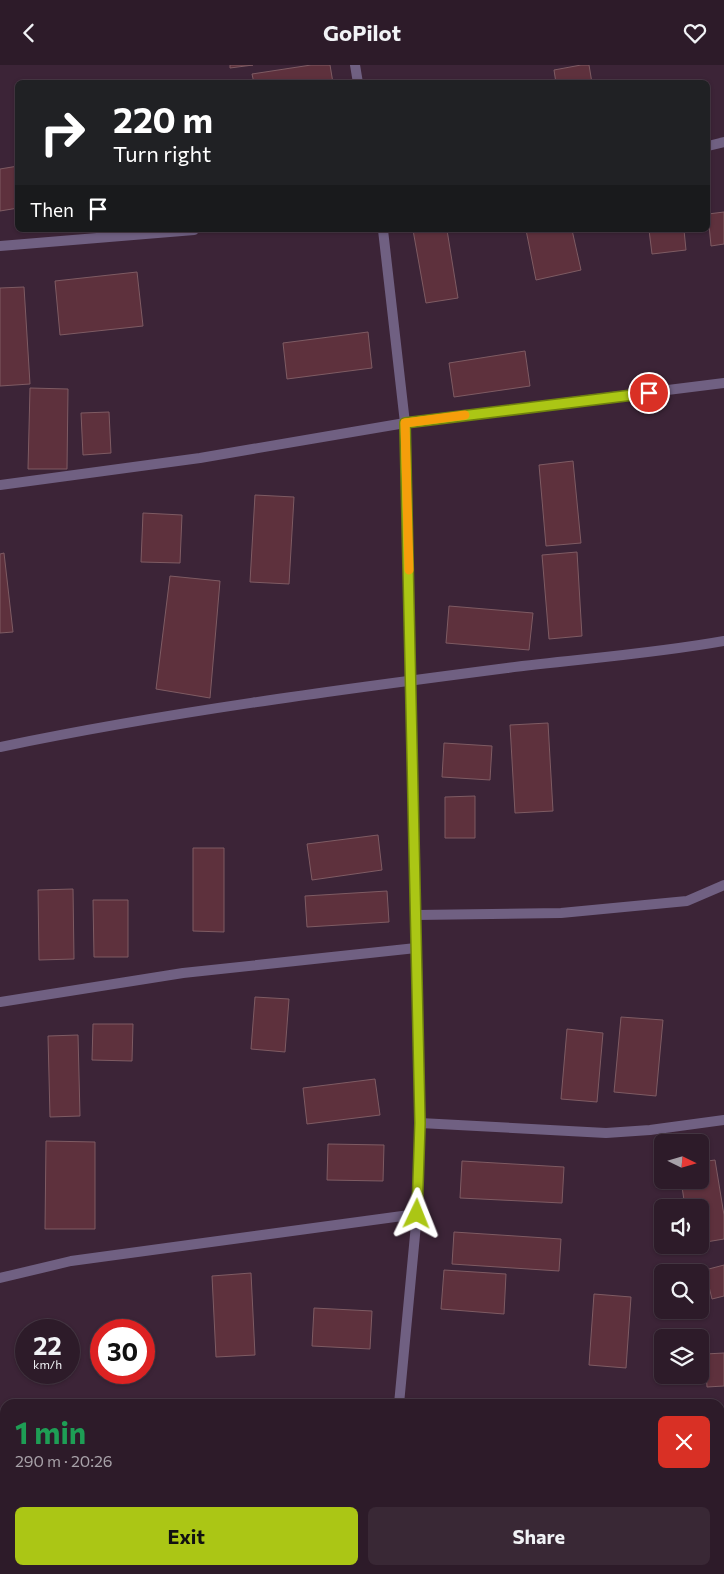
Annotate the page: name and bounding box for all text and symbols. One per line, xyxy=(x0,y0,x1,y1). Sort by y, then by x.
icon: back xyxy=(15,19,43,47)
text: GoPilot xyxy=(323,19,401,46)
icon: heart xyxy=(681,19,709,47)
text: 220 m xyxy=(113,97,213,140)
icon: right xyxy=(30,100,95,165)
text: Turn right xyxy=(113,140,211,167)
icon: arrive xyxy=(84,195,112,223)
text: Then xyxy=(30,198,74,221)
pin xyxy=(628,372,670,414)
icon: arrive xyxy=(635,379,663,407)
north arrow xyxy=(654,1134,709,1189)
map controls xyxy=(654,1134,709,1384)
position arrow xyxy=(390,1187,442,1239)
button: sound xyxy=(654,1199,709,1254)
button: search xyxy=(654,1264,709,1319)
speed limit sign: 30 xyxy=(90,1319,155,1384)
button: layers xyxy=(654,1329,709,1384)
text: 22 xyxy=(33,1330,62,1360)
text: km/h xyxy=(33,1357,62,1371)
text: 1 min xyxy=(15,1413,86,1450)
button: close xyxy=(658,1416,710,1468)
text: 290 m · 20:26 xyxy=(15,1451,113,1470)
button: Exit xyxy=(15,1507,358,1565)
button: Share xyxy=(368,1507,710,1565)

